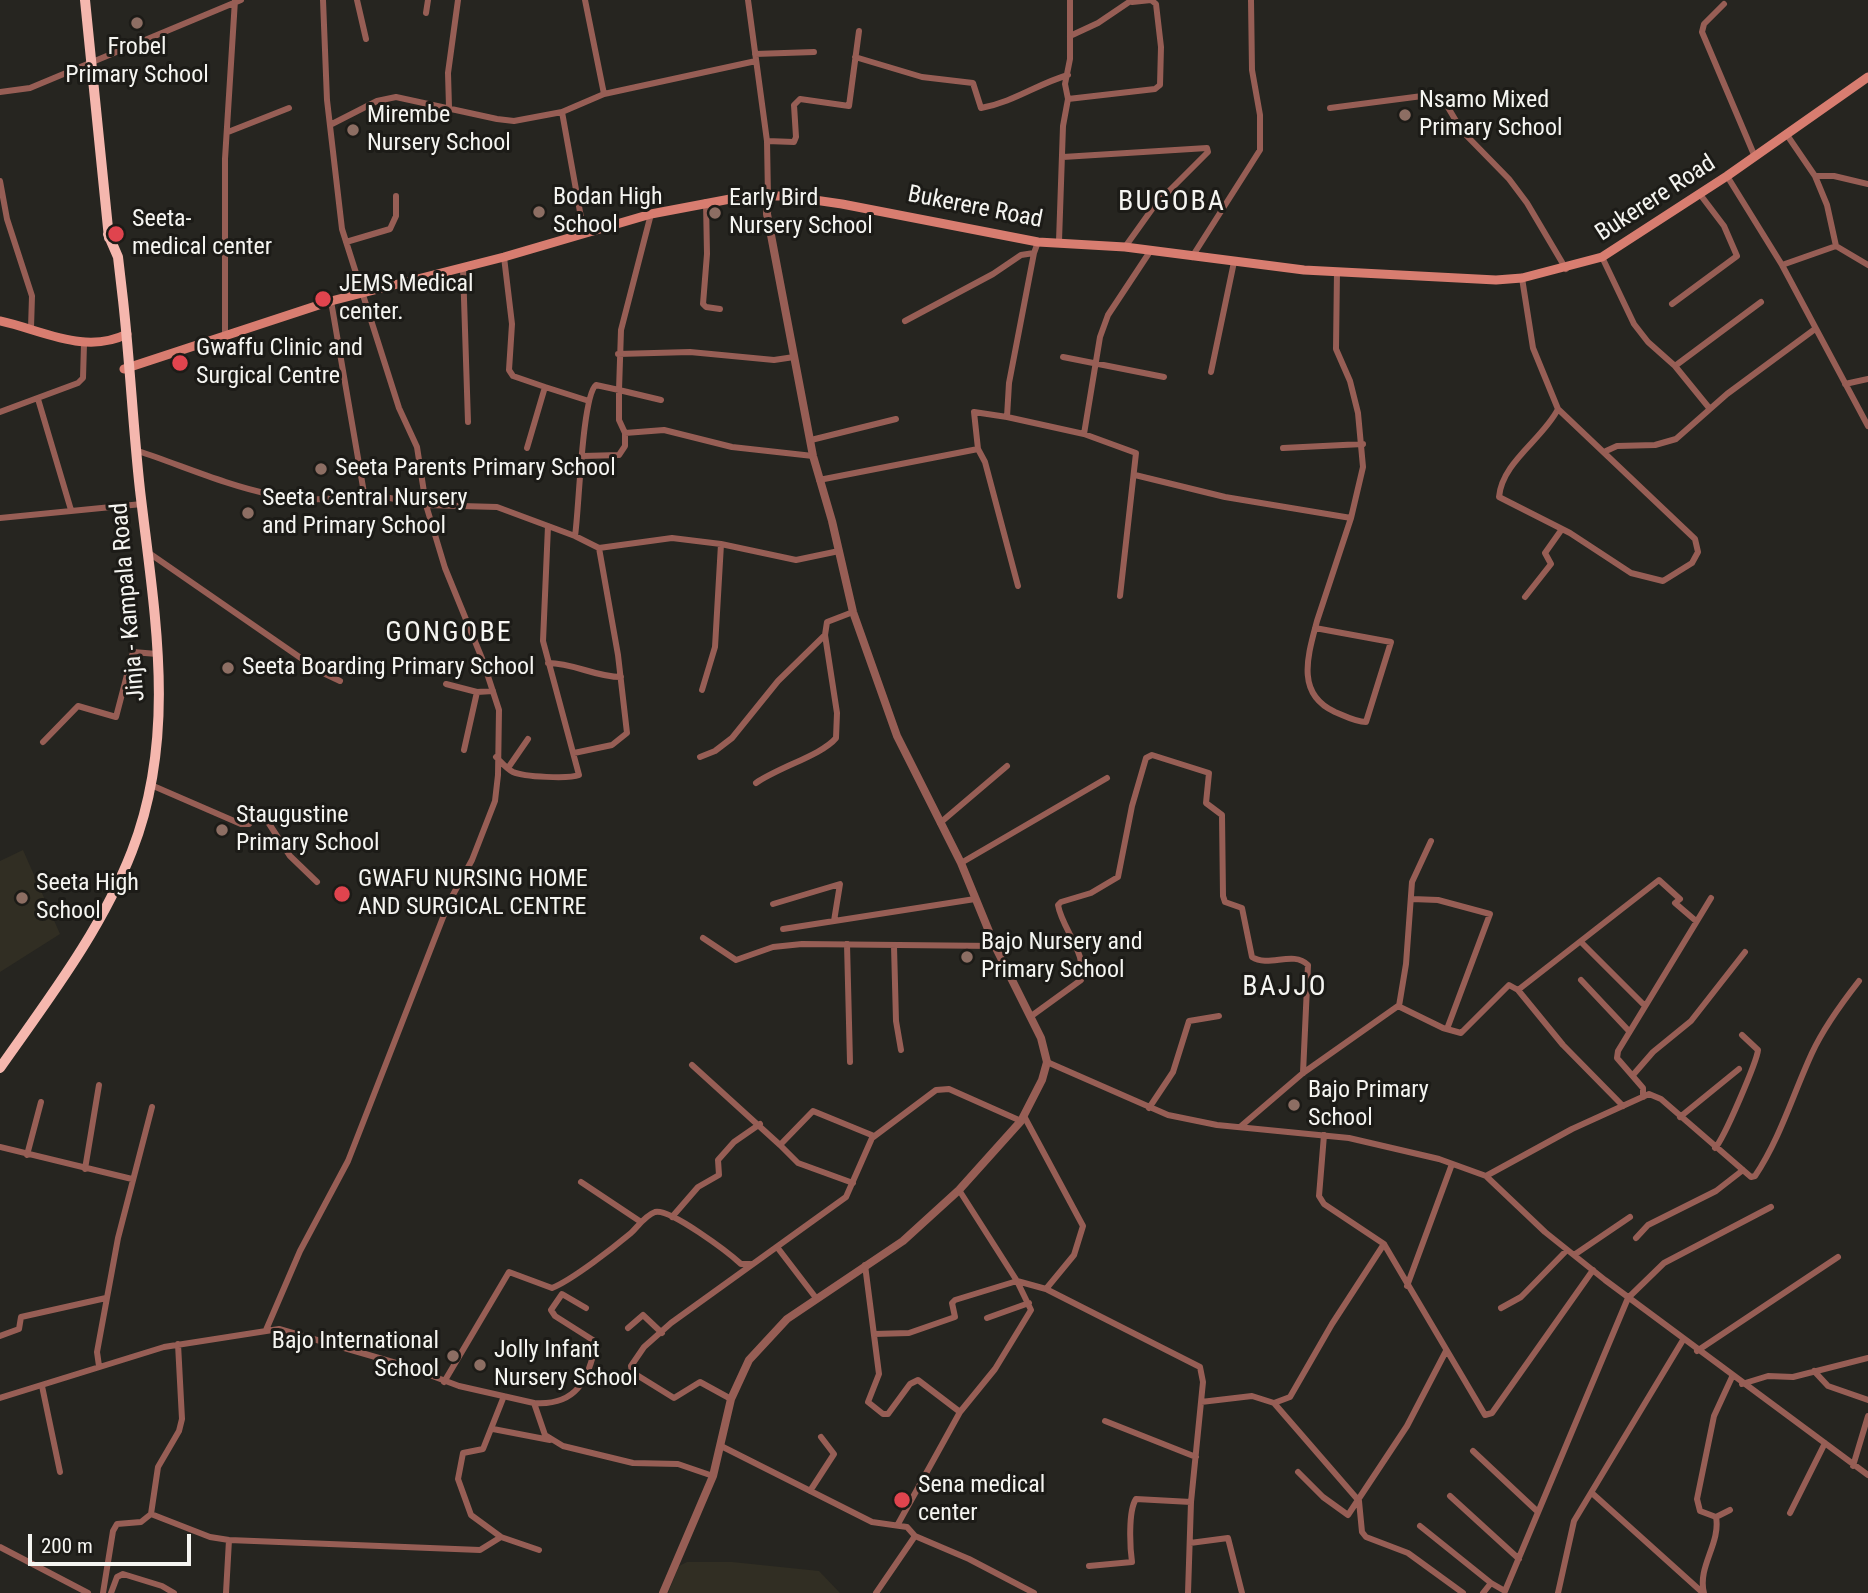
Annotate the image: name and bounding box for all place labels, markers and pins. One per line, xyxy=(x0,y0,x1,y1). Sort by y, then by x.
marker: Frobel Primary School xyxy=(129,15,145,31)
place label: Frobel Primary School xyxy=(65,34,209,90)
place label: Nsamo Mixed Primary School xyxy=(1419,87,1562,143)
place label: Mirembe Nursery School xyxy=(367,102,511,158)
marker: Nsamo Mixed Primary School xyxy=(1397,107,1413,123)
marker: Mirembe Nursery School xyxy=(345,122,361,138)
place label: Bodan High School xyxy=(553,184,662,240)
place label: Early Bird Nursery School xyxy=(729,185,873,241)
marker: Bodan High School xyxy=(531,204,547,220)
marker: Early Bird Nursery School xyxy=(707,205,723,221)
place label: Seeta- medical center xyxy=(132,206,272,262)
marker: Seeta- medical center xyxy=(106,224,126,244)
place label: JEMS Medical center. xyxy=(339,271,473,327)
marker: JEMS Medical center. xyxy=(313,289,333,309)
place label: Gwaffu Clinic and Surgical Centre xyxy=(196,335,363,391)
marker: Gwaffu Clinic and Surgical Centre xyxy=(170,353,190,373)
place label: Seeta Parents Primary School xyxy=(335,455,616,483)
marker: Seeta Parents Primary School xyxy=(313,461,329,477)
place label: Seeta Central Nursery and Primary School xyxy=(262,485,467,541)
marker: Seeta Central Nursery and Primary School xyxy=(240,505,256,521)
place label: Seeta Boarding Primary School xyxy=(242,654,535,682)
marker: Seeta Boarding Primary School xyxy=(220,660,236,676)
place label: Staugustine Primary School xyxy=(236,802,379,858)
marker: Staugustine Primary School xyxy=(214,822,230,838)
place label: GWAFU NURSING HOME AND SURGICAL CENTRE xyxy=(358,866,588,922)
place label: Seeta High School xyxy=(36,870,139,926)
marker: GWAFU NURSING HOME AND SURGICAL CENTRE xyxy=(332,884,352,904)
marker: Seeta High School xyxy=(14,890,30,906)
place label: Bajo Nursery and Primary School xyxy=(981,929,1143,985)
marker: Bajo Nursery and Primary School xyxy=(959,949,975,965)
place label: Bajo Primary School xyxy=(1308,1077,1429,1133)
marker: Bajo Primary School xyxy=(1286,1097,1302,1113)
place label: Bajo International School xyxy=(272,1328,439,1384)
place label: Jolly Infant Nursery School xyxy=(494,1337,638,1393)
marker: Bajo International School xyxy=(445,1348,461,1364)
marker: Jolly Infant Nursery School xyxy=(472,1357,488,1373)
place label: Sena medical center xyxy=(918,1472,1045,1528)
marker: Sena medical center xyxy=(892,1490,912,1510)

